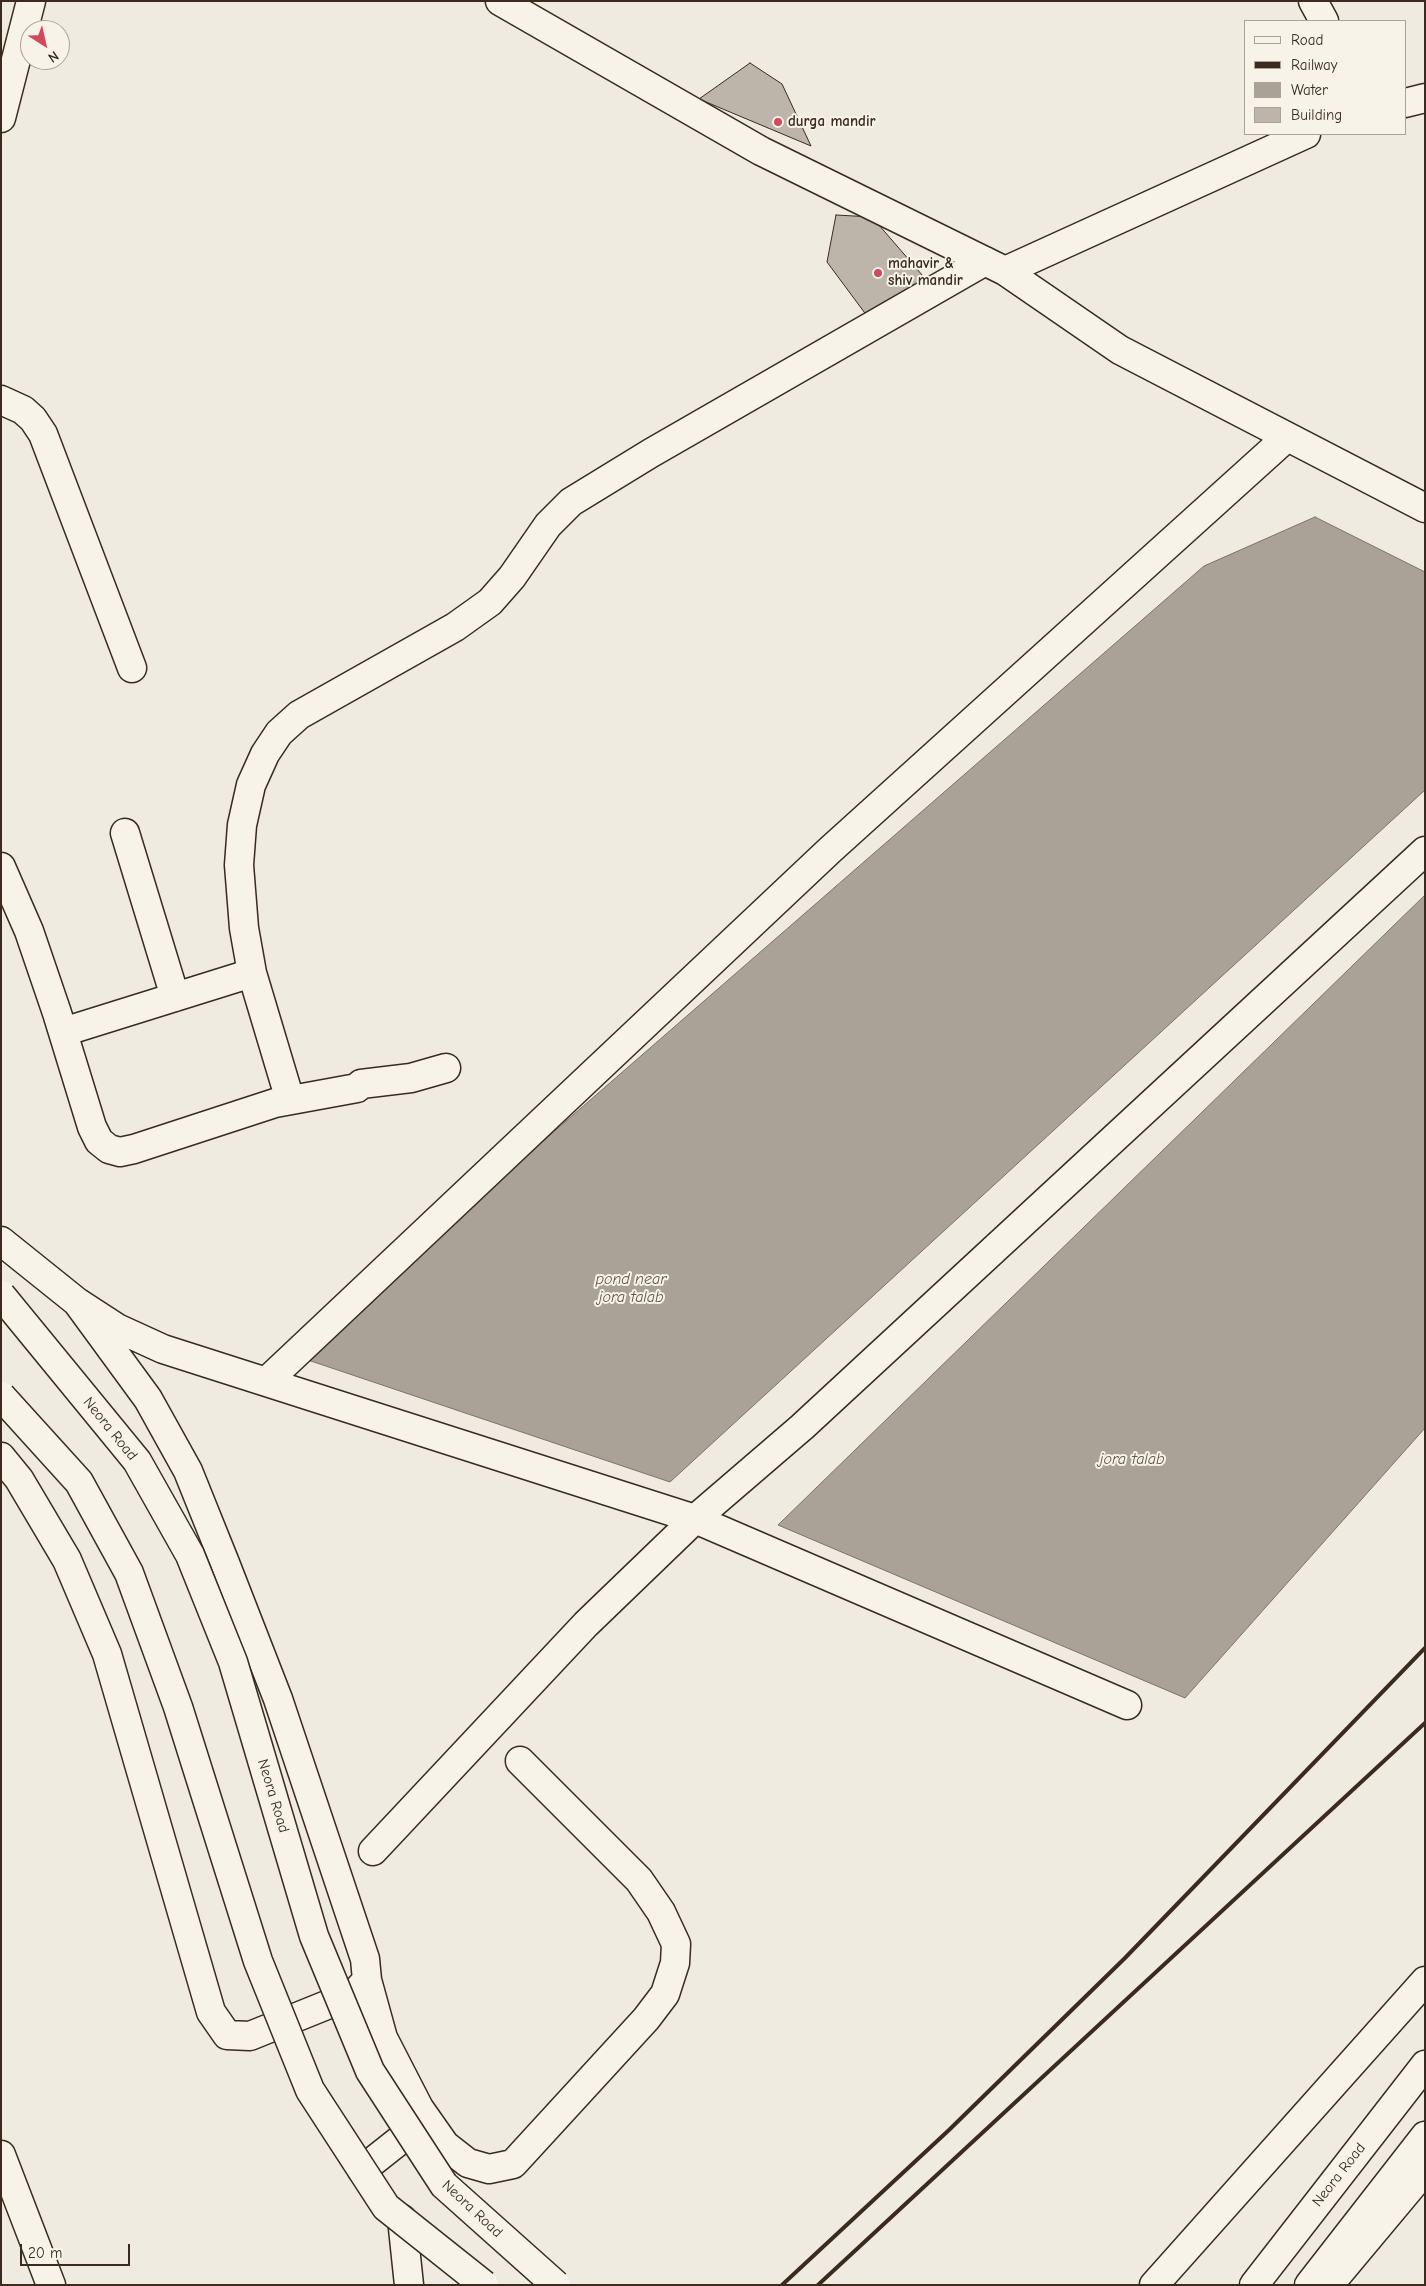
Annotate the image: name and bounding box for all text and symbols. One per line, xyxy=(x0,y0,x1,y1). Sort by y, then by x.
north arrow xyxy=(20,20,70,70)
legend xyxy=(1244,20,1406,135)
text: Road xyxy=(1291,31,1323,49)
text: N xyxy=(45,47,62,66)
text: Railway xyxy=(1291,56,1337,74)
text: Water xyxy=(1291,81,1328,99)
text: Building xyxy=(1291,106,1342,124)
place label: durga mandir xyxy=(788,113,876,131)
marker: durga mandir xyxy=(772,116,784,128)
place label: mahavir & shiv mandir xyxy=(888,255,963,290)
marker: mahavir & shiv mandir xyxy=(872,267,884,279)
water label: pond near jora talab xyxy=(595,1269,667,1307)
street label: Neora Road xyxy=(79,1394,141,1464)
water label: jora talab xyxy=(1099,1449,1165,1469)
street label: Neora Road xyxy=(253,1757,293,1835)
street label: Neora Road xyxy=(1308,2139,1370,2211)
street label: Neora Road xyxy=(438,2176,506,2242)
scale bar xyxy=(22,2234,132,2266)
text: 20 m xyxy=(28,2244,62,2262)

